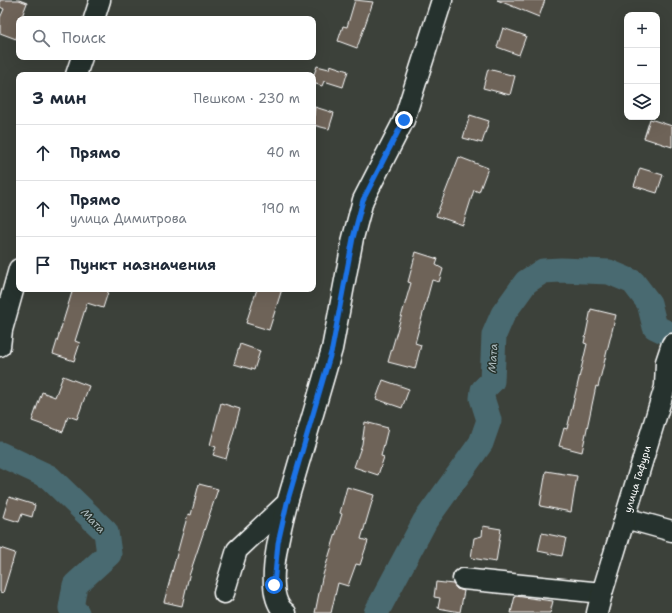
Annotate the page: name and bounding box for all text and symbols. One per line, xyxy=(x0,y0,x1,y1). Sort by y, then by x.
map controls xyxy=(624,12,660,120)
button: + xyxy=(624,12,660,48)
search box xyxy=(16,16,316,60)
icon: search xyxy=(30,27,52,49)
text: Поиск xyxy=(62,28,106,48)
button: − xyxy=(624,48,660,84)
button: layers xyxy=(624,84,660,120)
text: 3 мин xyxy=(32,87,87,109)
text: Пешком · 230 m xyxy=(194,90,300,107)
route end xyxy=(395,111,413,129)
icon: ahead xyxy=(32,142,54,164)
text: Прямо xyxy=(70,143,120,163)
text: 40 m xyxy=(266,144,300,161)
text: Прямо xyxy=(70,190,120,210)
icon: ahead xyxy=(32,198,54,220)
text: 190 m xyxy=(261,200,300,217)
text: улица Димитрова xyxy=(70,210,187,227)
icon: arrive xyxy=(32,254,54,276)
text: Пункт назначения xyxy=(70,255,216,275)
water label: Мата xyxy=(485,343,501,373)
street label: улица Гафури xyxy=(621,443,653,514)
water label: Мата xyxy=(77,505,109,537)
route start xyxy=(265,576,283,594)

